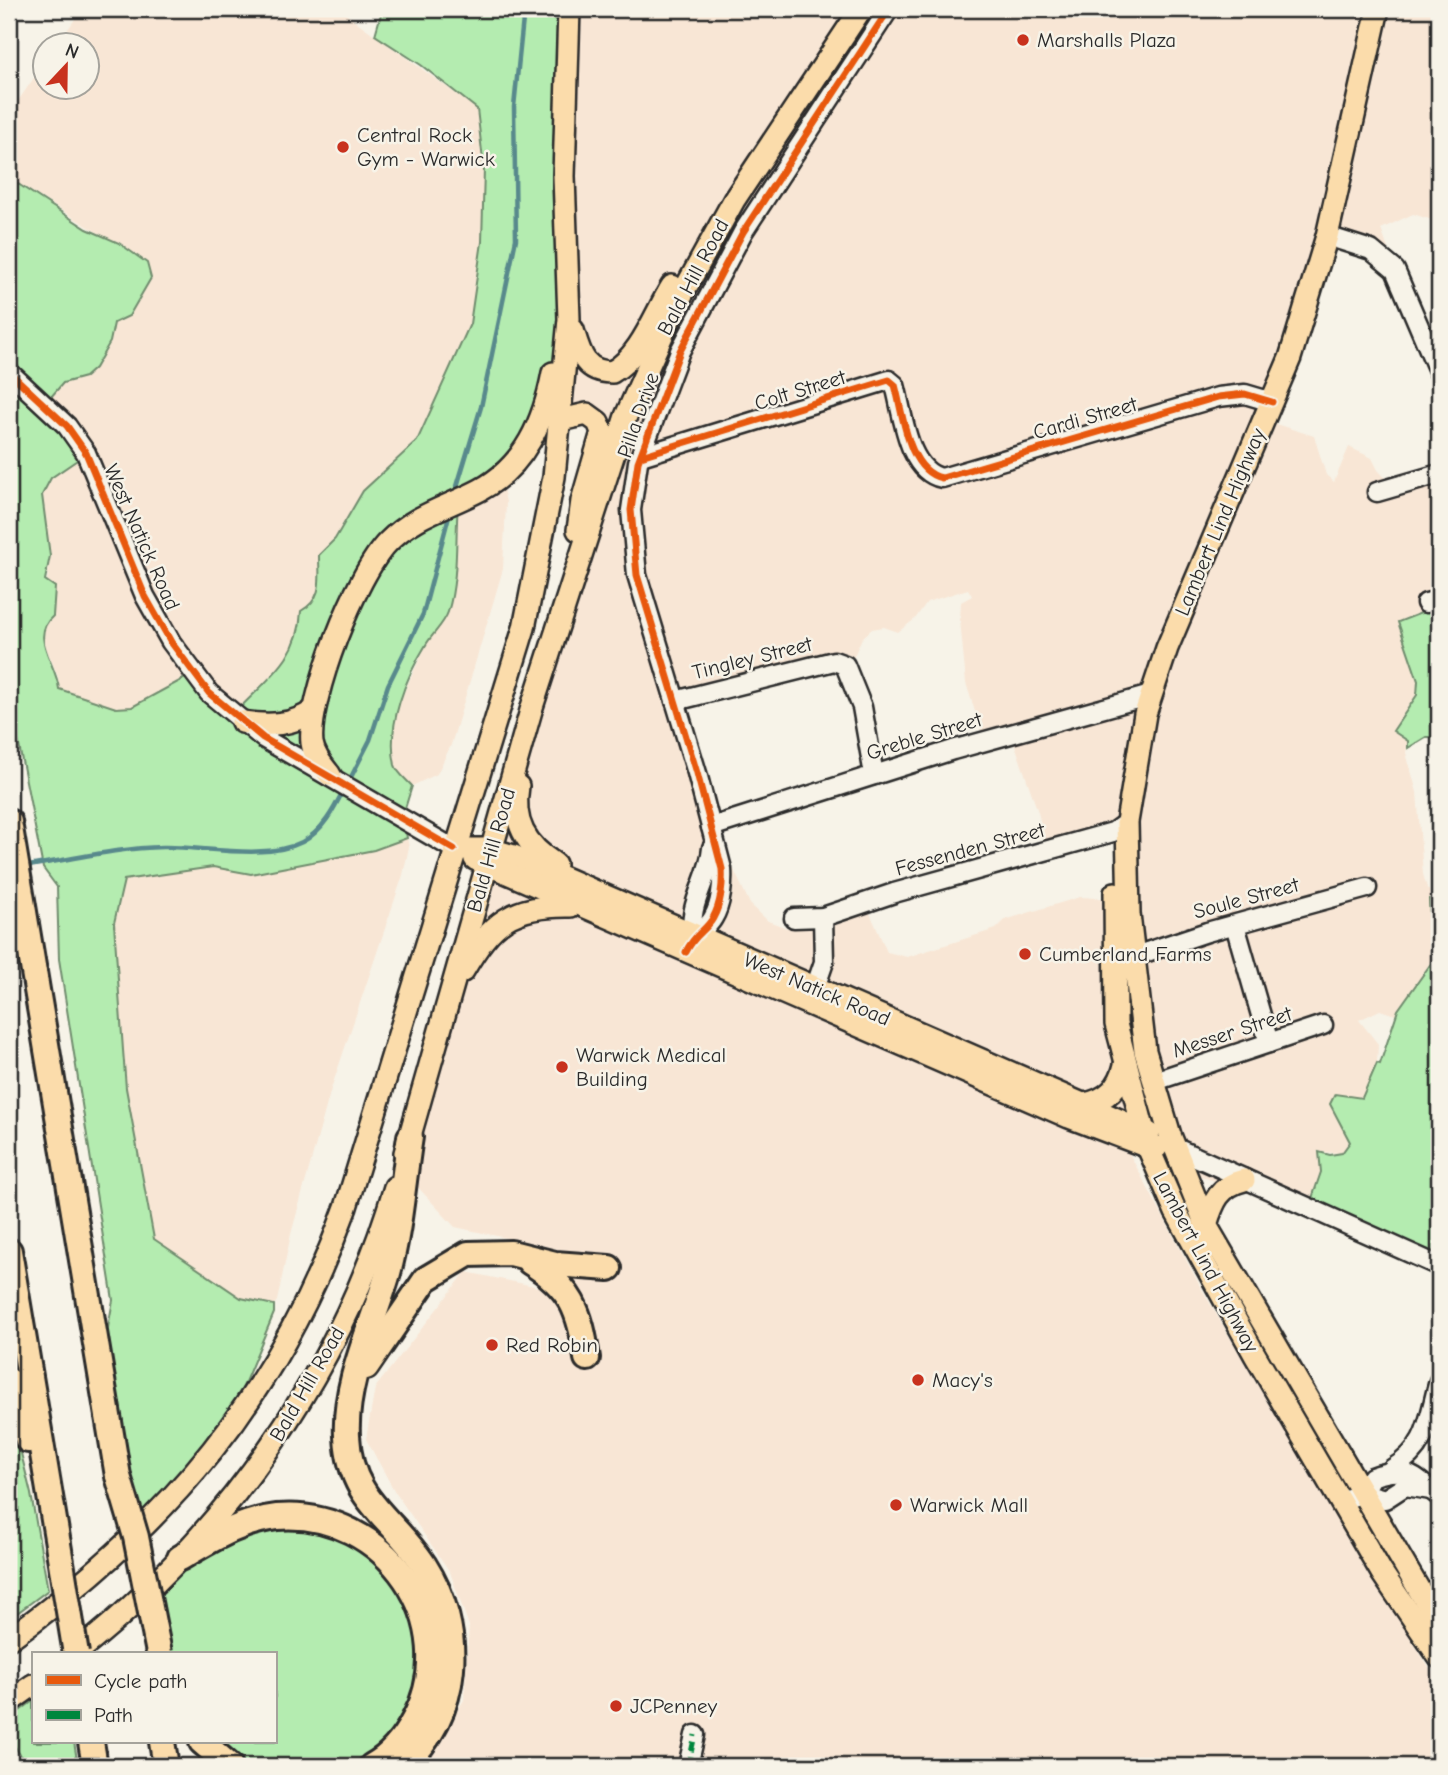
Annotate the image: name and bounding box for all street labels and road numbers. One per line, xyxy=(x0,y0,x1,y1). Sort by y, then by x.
street label: Bald Hill Road xyxy=(652,215,734,339)
street label: Colt Street xyxy=(751,364,849,415)
street label: Pilla Drive xyxy=(612,369,664,461)
street label: Cardi Street xyxy=(1030,391,1141,444)
street label: Lambert Lind Highway xyxy=(1170,424,1271,619)
street label: West Natick Road xyxy=(99,460,185,614)
street label: Tingley Street xyxy=(690,631,815,684)
street label: Greble Street xyxy=(863,707,986,765)
street label: Bald Hill Road xyxy=(462,785,520,915)
street label: Fessenden Street xyxy=(893,817,1048,881)
street label: Soule Street xyxy=(1191,872,1302,924)
street label: West Natick Road xyxy=(740,947,894,1031)
street label: Messer Street xyxy=(1169,1001,1296,1063)
street label: Lambert Lind Highway xyxy=(1148,1168,1264,1357)
street label: Bald Hill Road xyxy=(265,1323,349,1445)

